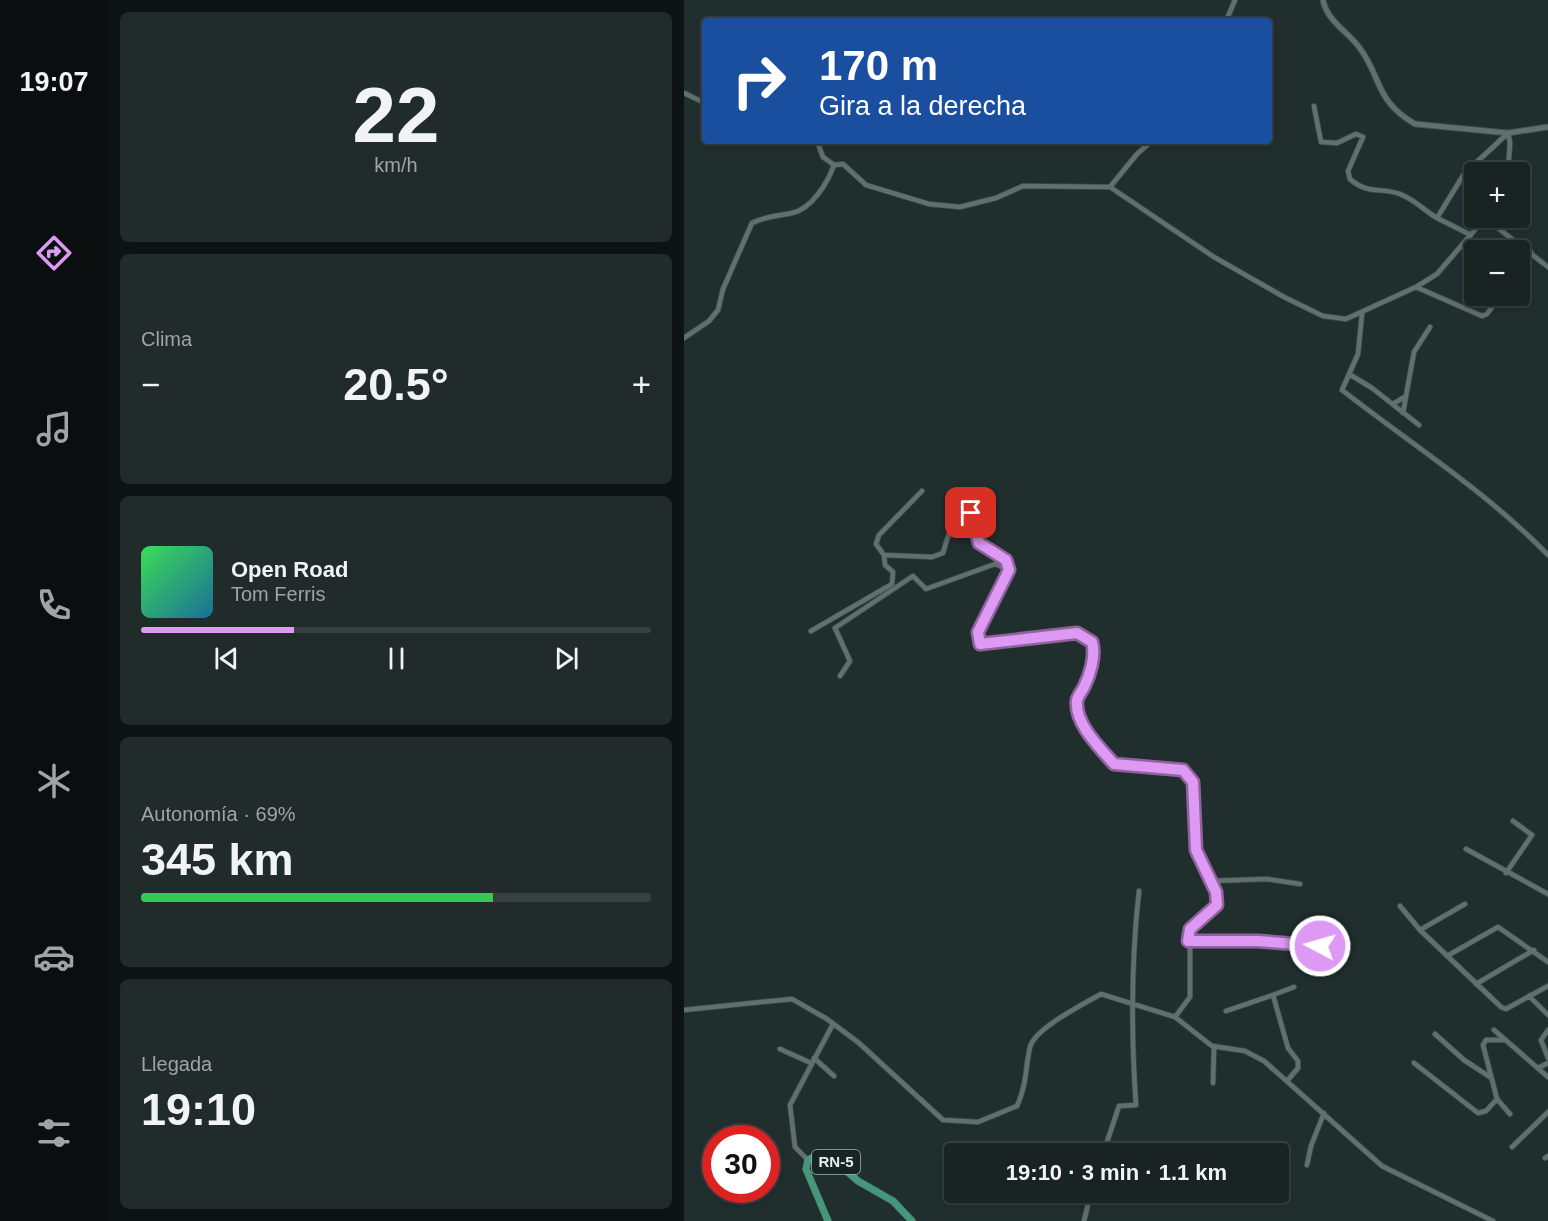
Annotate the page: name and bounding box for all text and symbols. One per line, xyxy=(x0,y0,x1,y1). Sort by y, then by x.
icon: right xyxy=(720,42,798,120)
text: 170 m xyxy=(819,42,938,89)
text: 19:07 xyxy=(19,67,89,97)
text: 22 xyxy=(353,71,439,159)
text: Gira a la derecha xyxy=(819,91,1026,121)
text: km/h xyxy=(374,154,418,176)
map controls xyxy=(1464,162,1530,306)
button: + xyxy=(1464,162,1530,228)
icon: directions xyxy=(33,232,75,274)
button: − xyxy=(1464,240,1530,306)
text: Clima xyxy=(141,328,192,350)
text: 20.5° xyxy=(343,359,449,410)
text: − xyxy=(141,366,160,403)
text: + xyxy=(632,366,651,403)
icon: music xyxy=(33,408,75,450)
pin xyxy=(945,487,996,538)
icon: arrive xyxy=(954,496,987,529)
text: Open Road xyxy=(231,557,348,582)
text: Tom Ferris xyxy=(231,583,325,605)
icon: phone xyxy=(33,584,75,626)
icon: previous xyxy=(210,642,243,675)
icon: pause xyxy=(380,642,413,675)
icon: next xyxy=(550,642,583,675)
icon: climate xyxy=(33,760,75,802)
text: Autonomía · 69% xyxy=(141,803,296,825)
text: 345 km xyxy=(141,834,294,885)
position arrow xyxy=(1288,914,1352,978)
icon: car xyxy=(33,936,75,978)
text: Llegada xyxy=(141,1053,212,1075)
text: 19:10 xyxy=(141,1084,256,1135)
icon: filters xyxy=(33,1112,75,1154)
speed limit sign: 30 xyxy=(702,1125,780,1203)
road number: RN-5 xyxy=(812,1150,860,1174)
text: 19:10 · 3 min · 1.1 km xyxy=(1006,1160,1227,1185)

